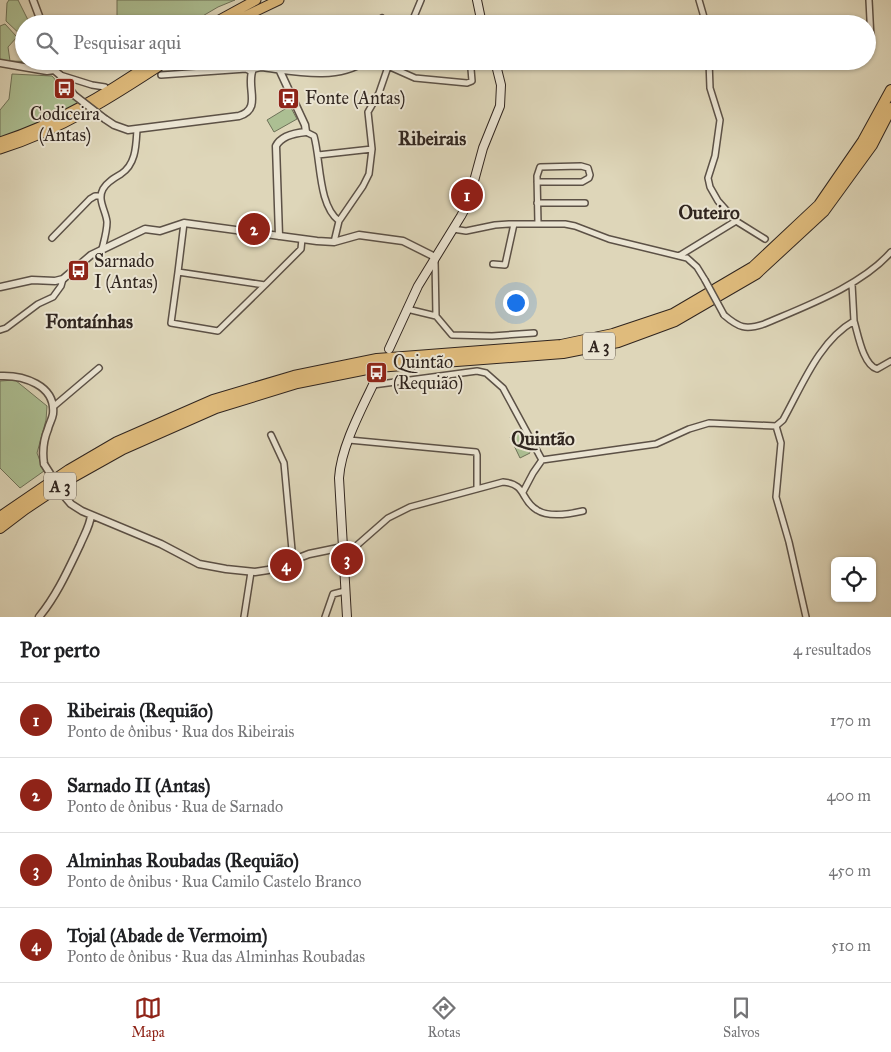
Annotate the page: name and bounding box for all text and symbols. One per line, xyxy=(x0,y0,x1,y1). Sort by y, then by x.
search box xyxy=(15,15,876,70)
icon: search xyxy=(33,29,61,57)
text: Pesquisar aqui xyxy=(73,31,181,54)
bus stop icon: Codiceira (Antas) xyxy=(53,77,77,101)
bus stop icon: Fonte (Antas) xyxy=(277,86,301,110)
place label: Fonte (Antas) xyxy=(305,87,405,110)
place label: Codiceira (Antas) xyxy=(30,103,100,147)
district label: Ribeirais xyxy=(398,127,466,150)
pin: 1 xyxy=(451,176,483,214)
district label: Outeiro xyxy=(678,201,740,224)
pin: 2 xyxy=(238,210,270,248)
place label: Sarnado I (Antas) xyxy=(94,250,158,294)
bus stop icon: Sarnado I (Antas) xyxy=(66,259,90,283)
your location xyxy=(503,290,529,316)
district label: Fontaínhas xyxy=(45,310,133,333)
road number: A 3 xyxy=(583,332,615,360)
place label: Quintão (Requião) xyxy=(393,351,463,395)
bus stop icon: Quintão (Requião) xyxy=(365,360,389,384)
district label: Quintão xyxy=(511,427,575,451)
road number: A 3 xyxy=(44,472,76,500)
pin: 3 xyxy=(331,540,363,578)
pin: 4 xyxy=(270,546,302,584)
map controls xyxy=(831,557,876,602)
button: locate xyxy=(831,557,876,602)
text: Por perto xyxy=(20,637,100,663)
text: 4 resultados xyxy=(793,640,871,659)
text: Ribeirais (Requião) xyxy=(67,699,213,722)
text: 1 xyxy=(33,711,39,730)
text: 170 m xyxy=(830,711,871,730)
text: Ponto de ônibus · Rua dos Ribeirais xyxy=(67,722,294,741)
text: Sarnado II (Antas) xyxy=(67,774,210,797)
text: 2 xyxy=(32,786,40,805)
text: 400 m xyxy=(827,786,871,805)
text: Ponto de ônibus · Rua de Sarnado xyxy=(67,797,283,816)
text: Alminhas Roubadas (Requião) xyxy=(67,849,299,872)
text: 3 xyxy=(33,861,39,880)
text: 450 m xyxy=(828,861,871,880)
text: Ponto de ônibus · Rua Camilo Castelo Branco xyxy=(67,872,361,891)
text: Tojal (Abade de Vermoim) xyxy=(67,924,267,947)
text: 4 xyxy=(32,936,40,955)
text: 510 m xyxy=(831,936,871,955)
text: Ponto de ônibus · Rua das Alminhas Roubadas xyxy=(67,947,365,966)
tab: Mapa xyxy=(131,994,165,1041)
tab: Rotas xyxy=(427,994,460,1041)
tab: Salvos xyxy=(723,994,760,1041)

